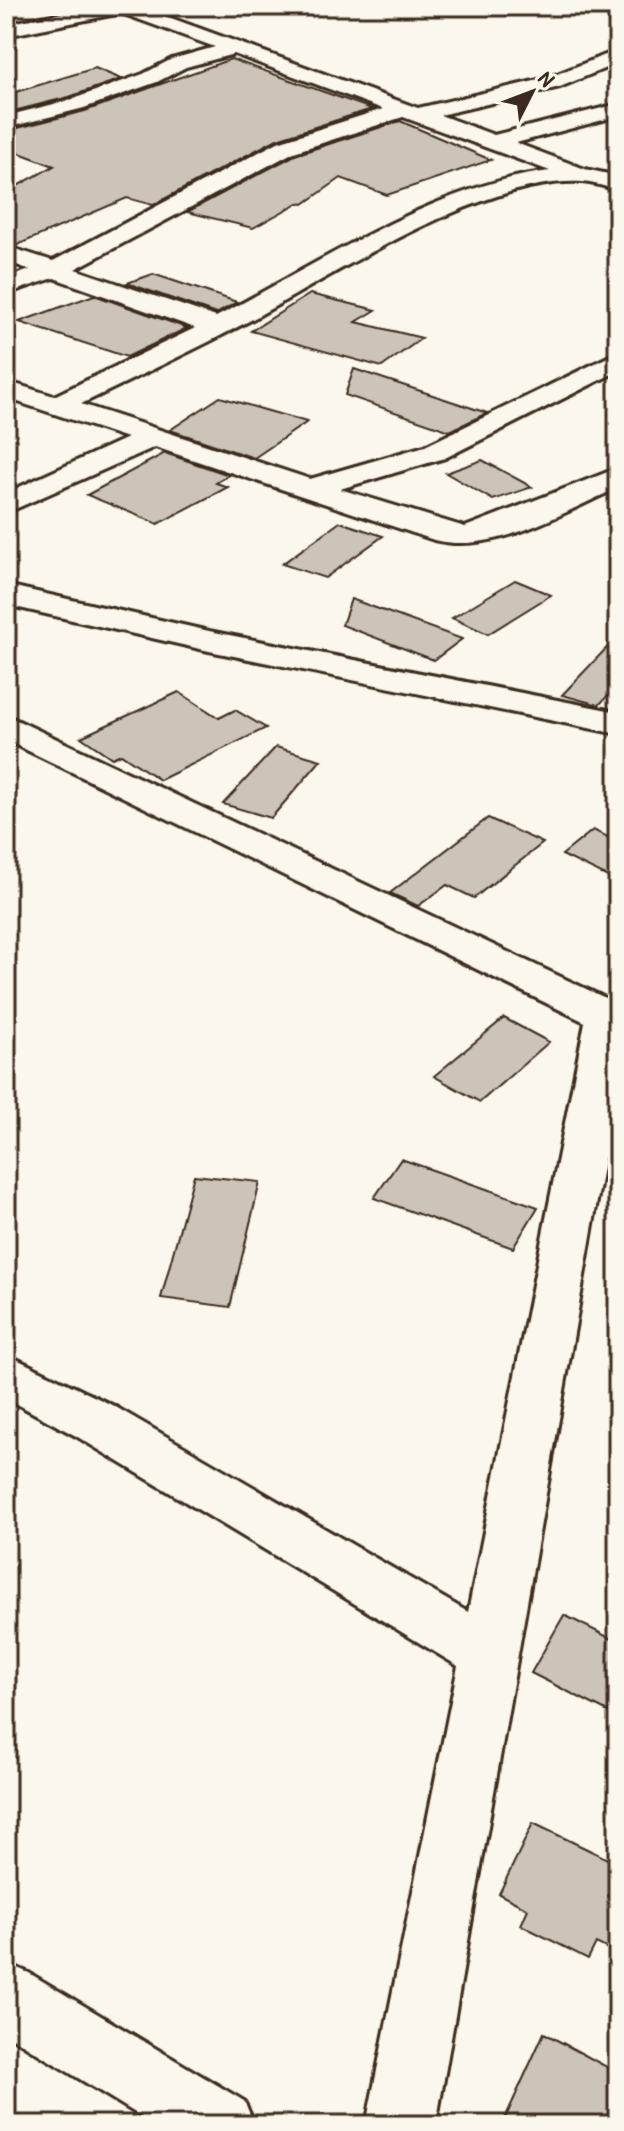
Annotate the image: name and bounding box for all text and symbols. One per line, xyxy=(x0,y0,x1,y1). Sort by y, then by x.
north arrow xyxy=(492,52,572,132)
text: N xyxy=(532,64,562,93)

